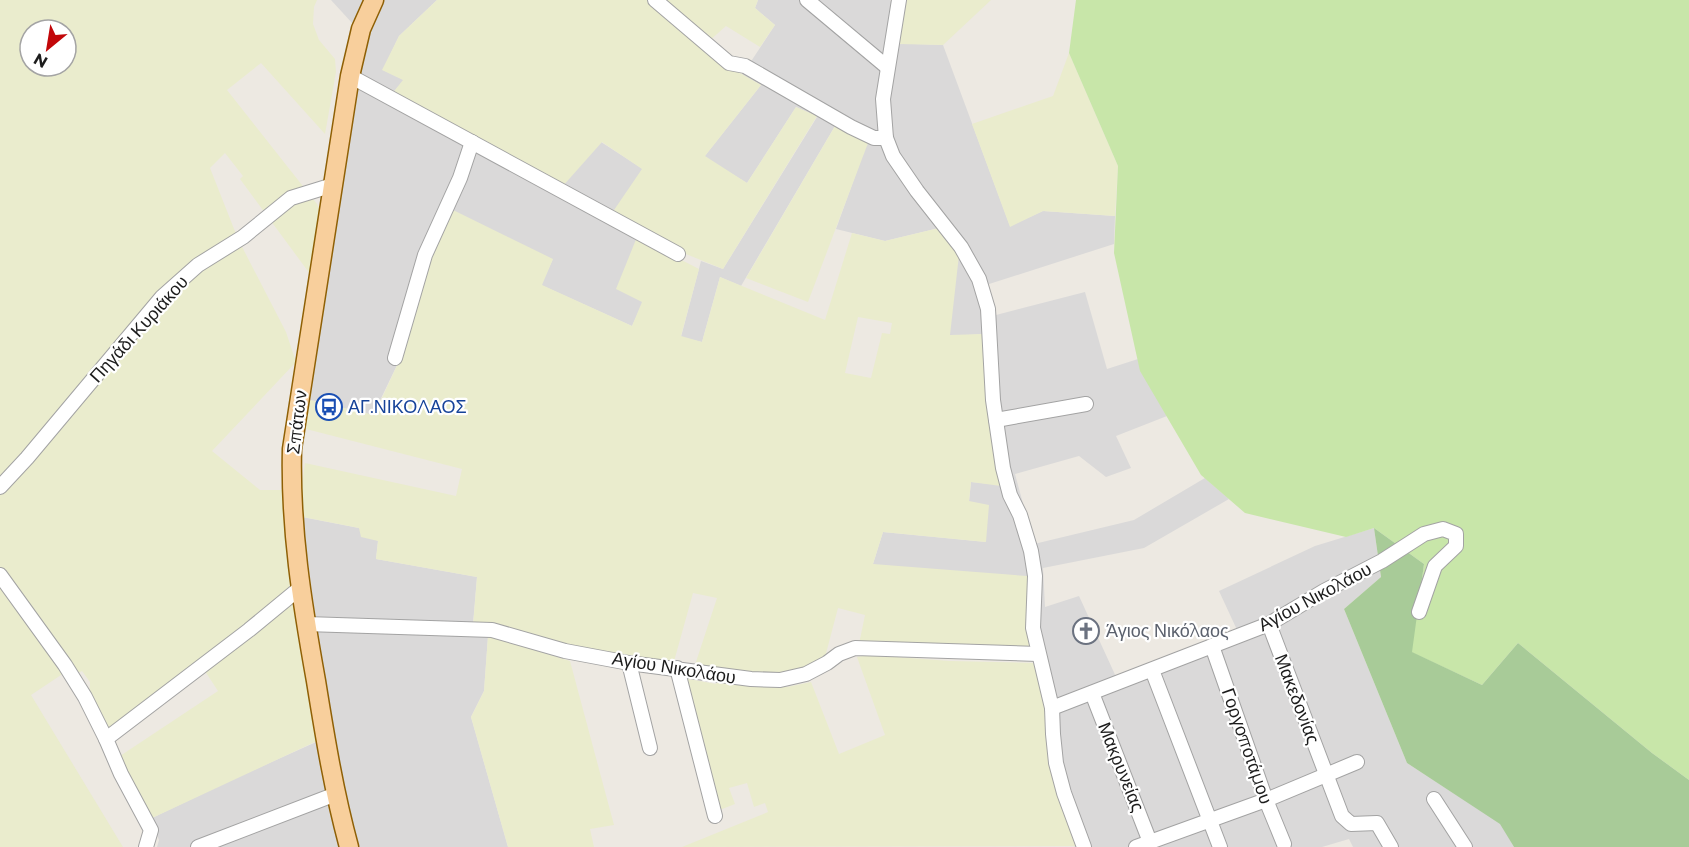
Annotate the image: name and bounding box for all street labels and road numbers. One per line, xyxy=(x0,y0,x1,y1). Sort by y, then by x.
street label: Πηγάδι Κυριάκου xyxy=(85,271,193,387)
street label: Σπάτων xyxy=(282,389,312,455)
street label: Αγίου Νικολάου xyxy=(1255,558,1375,636)
street label: Αγίου Νικολάου xyxy=(611,647,737,689)
street label: Μακεδονίας xyxy=(1270,651,1324,747)
street label: Γοργοποτάμου xyxy=(1217,685,1277,807)
street label: Μακρυνείας xyxy=(1093,719,1149,815)

